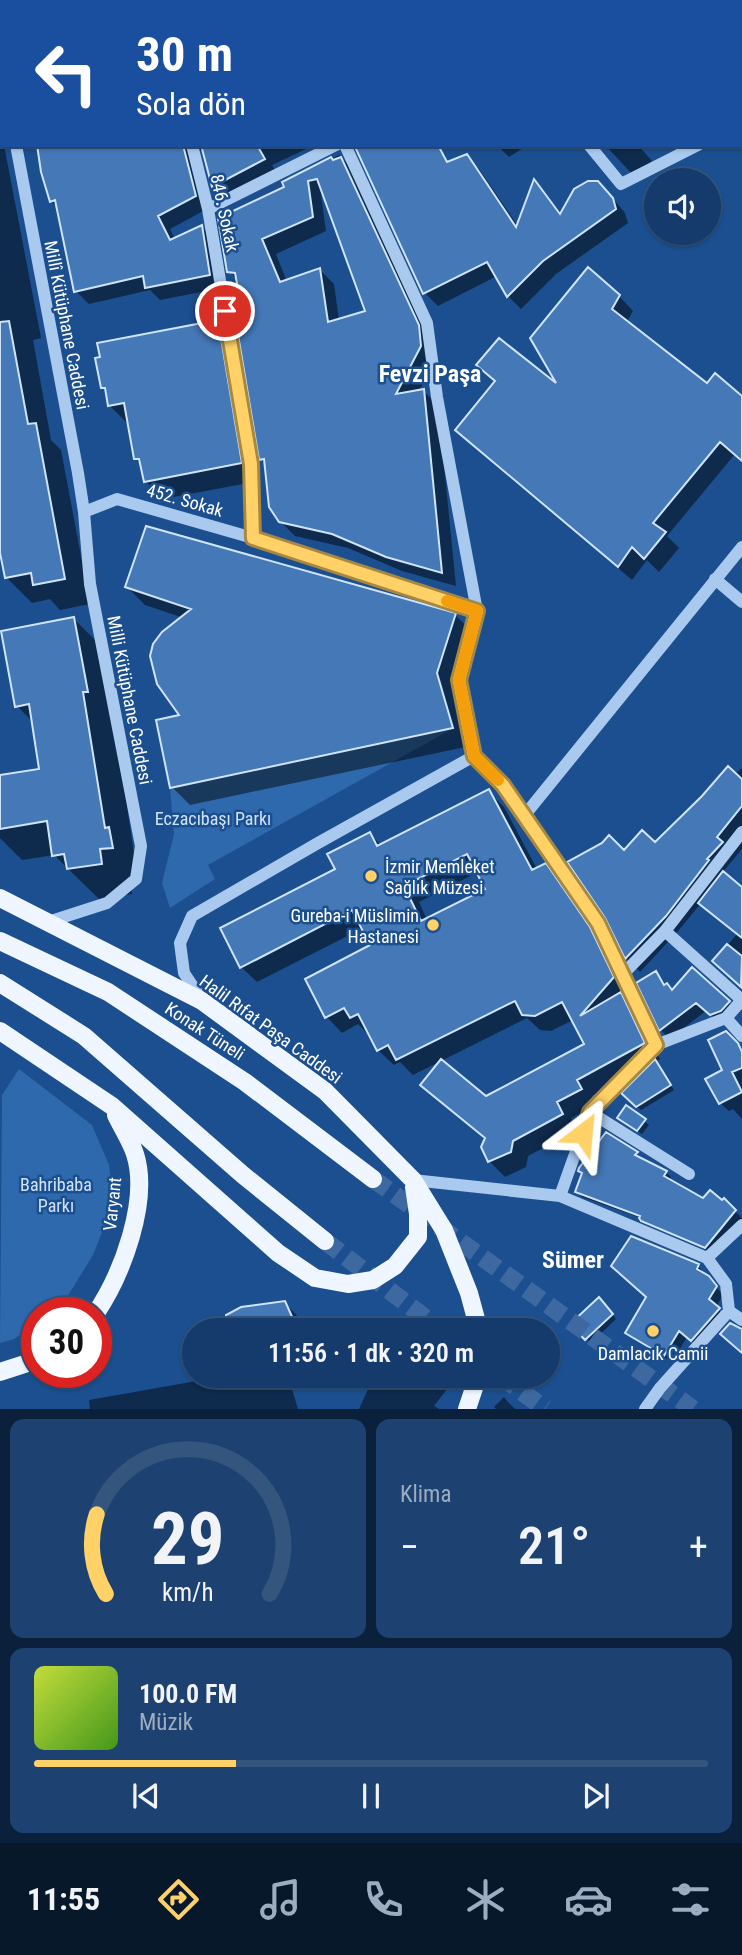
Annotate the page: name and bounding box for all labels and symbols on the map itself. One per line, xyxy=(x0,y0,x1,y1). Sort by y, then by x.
street label: 846. Sokak xyxy=(207,172,243,254)
street label: Millî Kütüphane Caddesi xyxy=(40,239,94,411)
pin xyxy=(195,281,255,341)
district label: Fevzi Paşa xyxy=(379,360,481,388)
street label: 452. Sokak xyxy=(144,479,226,521)
street label: Milli Kütüphane Caddesi xyxy=(103,614,157,786)
park label: Eczacıbaşı Parkı xyxy=(155,808,271,829)
place label: İzmir Memleket Sağlık Müzesi xyxy=(385,856,495,898)
marker: İzmir Memleket Sağlık Müzesi xyxy=(363,868,379,884)
place label: Gureba-i Müslimin Hastanesi xyxy=(291,905,419,947)
marker: Gureba-i Müslimin Hastanesi xyxy=(425,917,441,933)
street label: Halil Rıfat Paşa Caddesi xyxy=(196,970,346,1088)
street label: Konak Tüneli xyxy=(161,998,249,1064)
position arrow xyxy=(546,1096,620,1170)
park label: Bahribaba Parkı xyxy=(20,1174,92,1216)
street label: Varyant xyxy=(99,1176,125,1232)
district label: Sümer xyxy=(542,1246,604,1274)
speed limit sign: 30 xyxy=(21,1297,112,1388)
marker: Damlacık Camii xyxy=(645,1323,661,1339)
place label: Damlacık Camii xyxy=(598,1343,708,1364)

